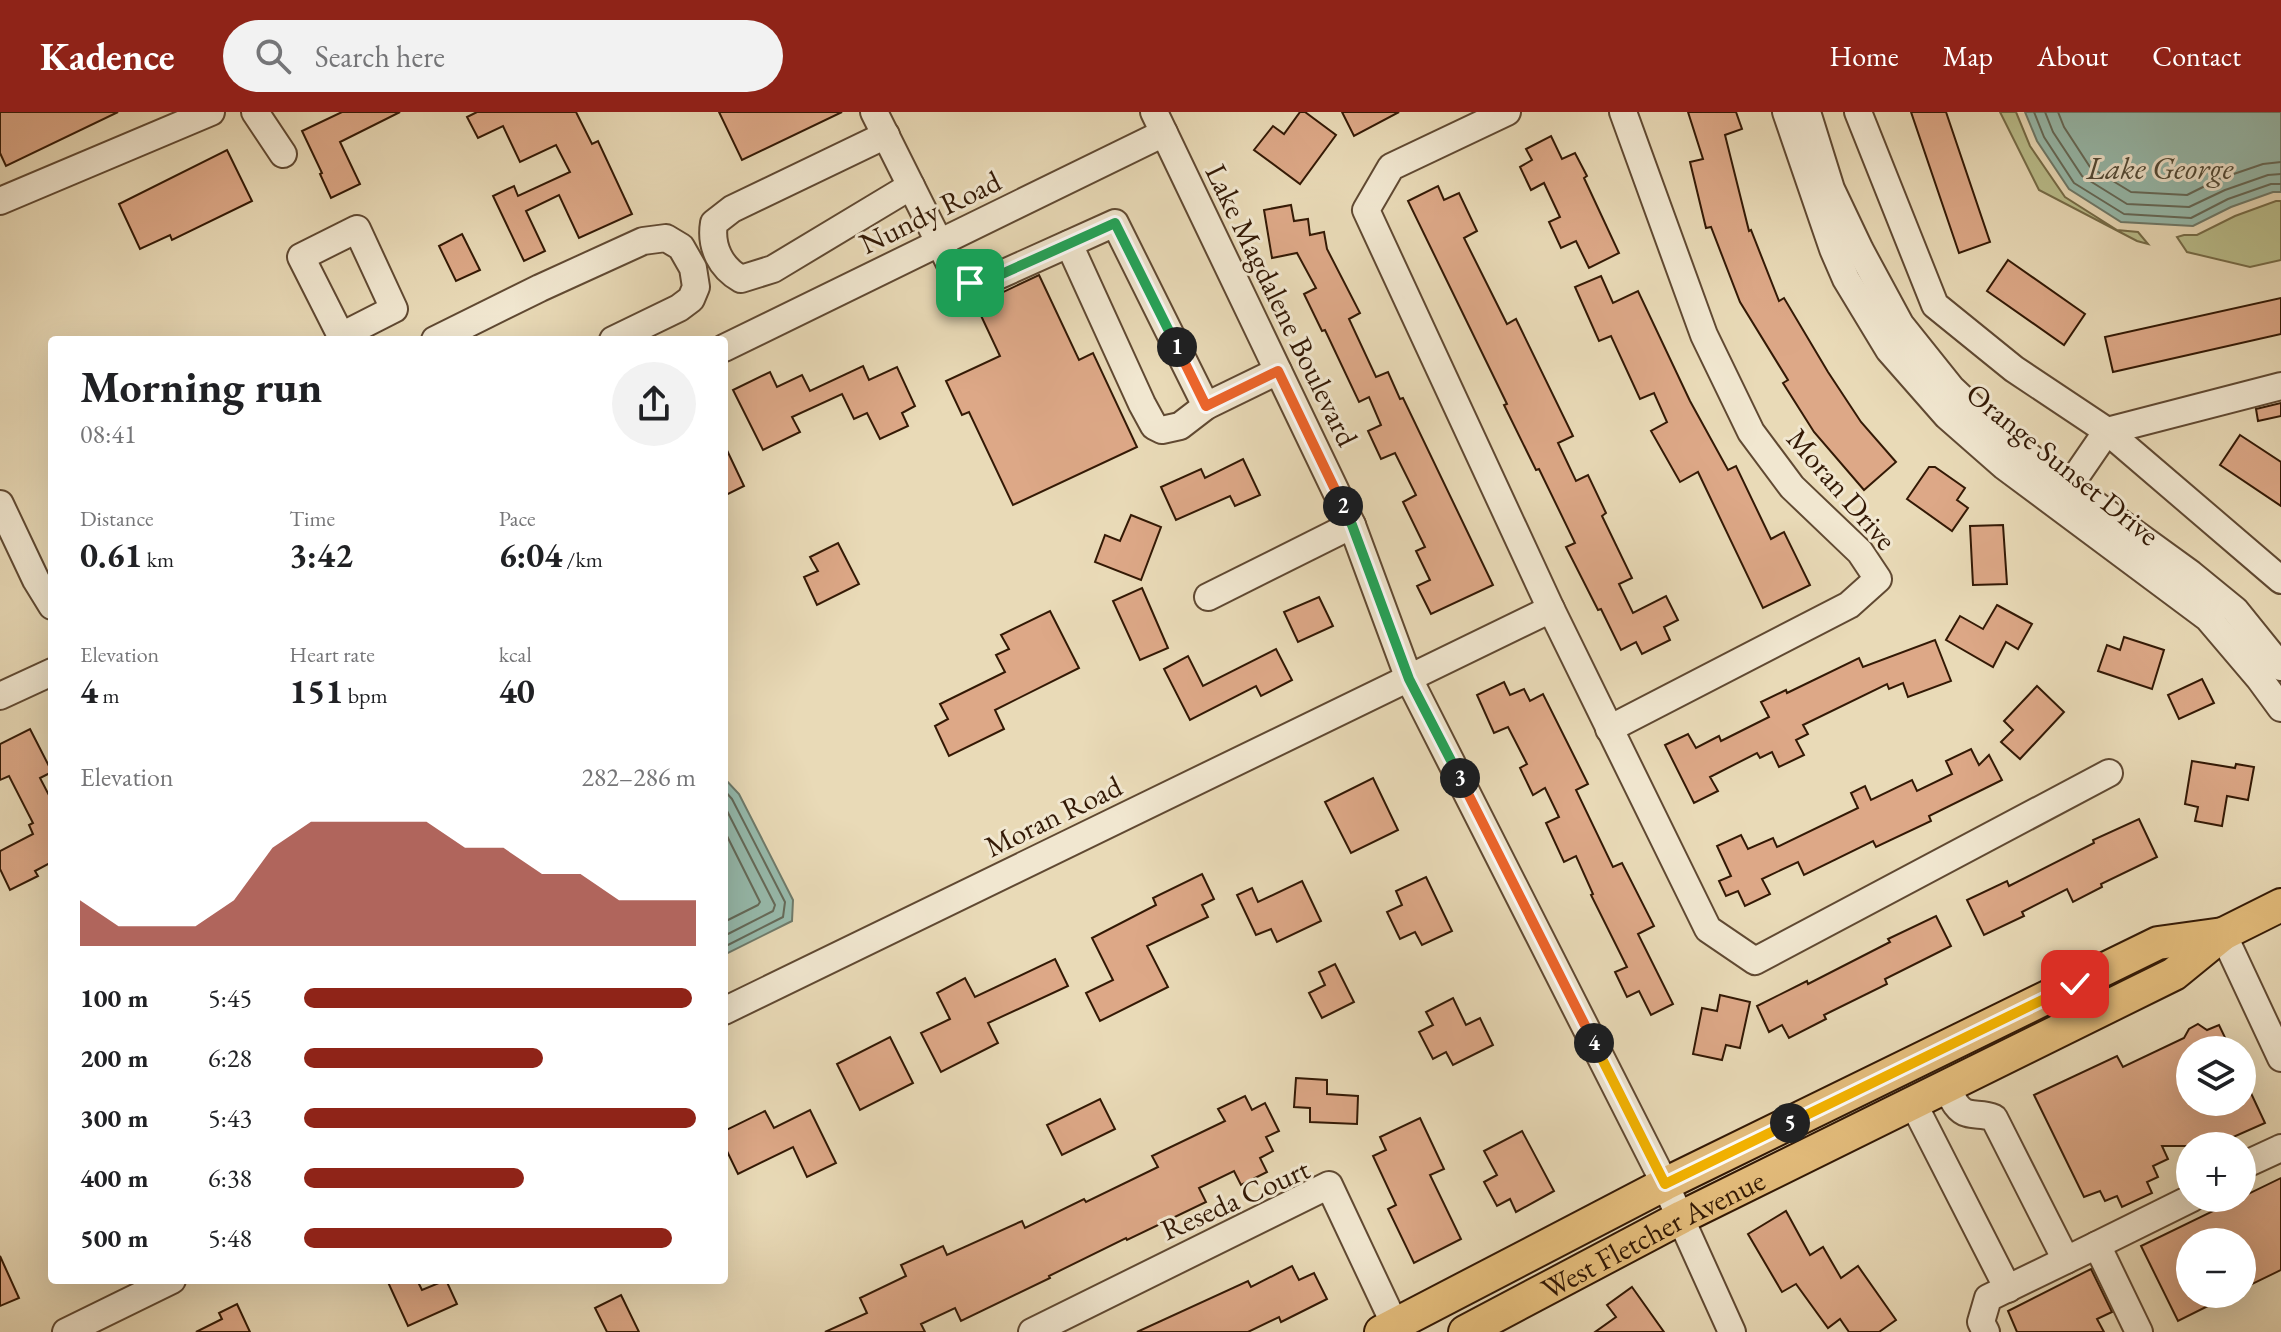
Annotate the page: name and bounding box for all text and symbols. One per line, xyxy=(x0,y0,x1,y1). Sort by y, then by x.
search box xyxy=(223,20,783,92)
text: Kadence xyxy=(40,32,175,81)
icon: search xyxy=(251,34,295,78)
text: Search here xyxy=(315,37,445,76)
text: Home xyxy=(1829,38,1899,74)
text: Map xyxy=(1943,38,1993,74)
text: About xyxy=(2037,38,2108,74)
text: Contact xyxy=(2152,38,2241,74)
water label: Lake George xyxy=(2086,147,2235,189)
street label: Lake Magdalene Boulevard xyxy=(1197,157,1368,453)
street label: Nundy Road xyxy=(853,161,1008,263)
pin xyxy=(936,249,1004,317)
icon: arrive xyxy=(948,261,992,305)
pin: 1 xyxy=(1157,327,1197,367)
text: 1 xyxy=(1171,332,1183,361)
text: Morning run xyxy=(80,358,322,415)
button: share xyxy=(612,362,696,446)
street label: Orange Sunset Drive xyxy=(1958,374,2168,554)
text: 08:41 xyxy=(80,417,136,451)
street label: Moran Drive xyxy=(1778,420,1906,558)
pin: 2 xyxy=(1323,486,1363,526)
text: 2 xyxy=(1337,491,1349,520)
text: Distance xyxy=(80,504,153,533)
text: Time xyxy=(289,504,335,533)
text: Pace xyxy=(499,504,536,533)
text: 0.61 xyxy=(80,533,142,577)
text: 3:42 xyxy=(289,533,353,577)
text: 6:04 xyxy=(499,533,562,577)
text: km xyxy=(142,545,174,574)
text: /km xyxy=(562,545,603,574)
text: Elevation xyxy=(80,640,159,669)
text: Heart rate xyxy=(289,640,375,669)
text: kcal xyxy=(499,640,532,669)
text: 4 xyxy=(80,669,98,713)
text: 151 xyxy=(289,669,343,713)
text: 40 xyxy=(499,669,535,713)
text: m xyxy=(98,681,120,710)
text: bpm xyxy=(343,681,388,710)
pin: 3 xyxy=(1440,758,1480,798)
text: Elevation xyxy=(80,760,174,794)
text: 282–286 m xyxy=(581,760,696,794)
text: 3 xyxy=(1454,763,1466,792)
street label: Moran Road xyxy=(978,766,1129,866)
pin xyxy=(2041,950,2109,1018)
icon: check xyxy=(2053,962,2097,1006)
text: 100 m xyxy=(80,981,148,1015)
text: 5:45 xyxy=(208,981,252,1015)
pin: 4 xyxy=(1574,1023,1614,1063)
text: 4 xyxy=(1588,1028,1600,1057)
map controls xyxy=(2176,1036,2256,1308)
button: layers xyxy=(2176,1036,2256,1116)
text: 200 m xyxy=(80,1041,148,1075)
text: 6:28 xyxy=(208,1041,252,1075)
text: 300 m xyxy=(80,1101,148,1135)
text: 5:43 xyxy=(208,1101,252,1135)
pin: 5 xyxy=(1770,1103,1810,1143)
text: 5 xyxy=(1784,1108,1796,1137)
button: + xyxy=(2176,1132,2256,1212)
street label: Reseda Court xyxy=(1155,1149,1316,1249)
street label: West Fletcher Avenue xyxy=(1534,1160,1771,1308)
text: 400 m xyxy=(80,1161,148,1195)
text: 6:38 xyxy=(208,1161,252,1195)
text: 500 m xyxy=(80,1221,148,1255)
text: 5:48 xyxy=(208,1221,252,1255)
button: − xyxy=(2176,1228,2256,1308)

